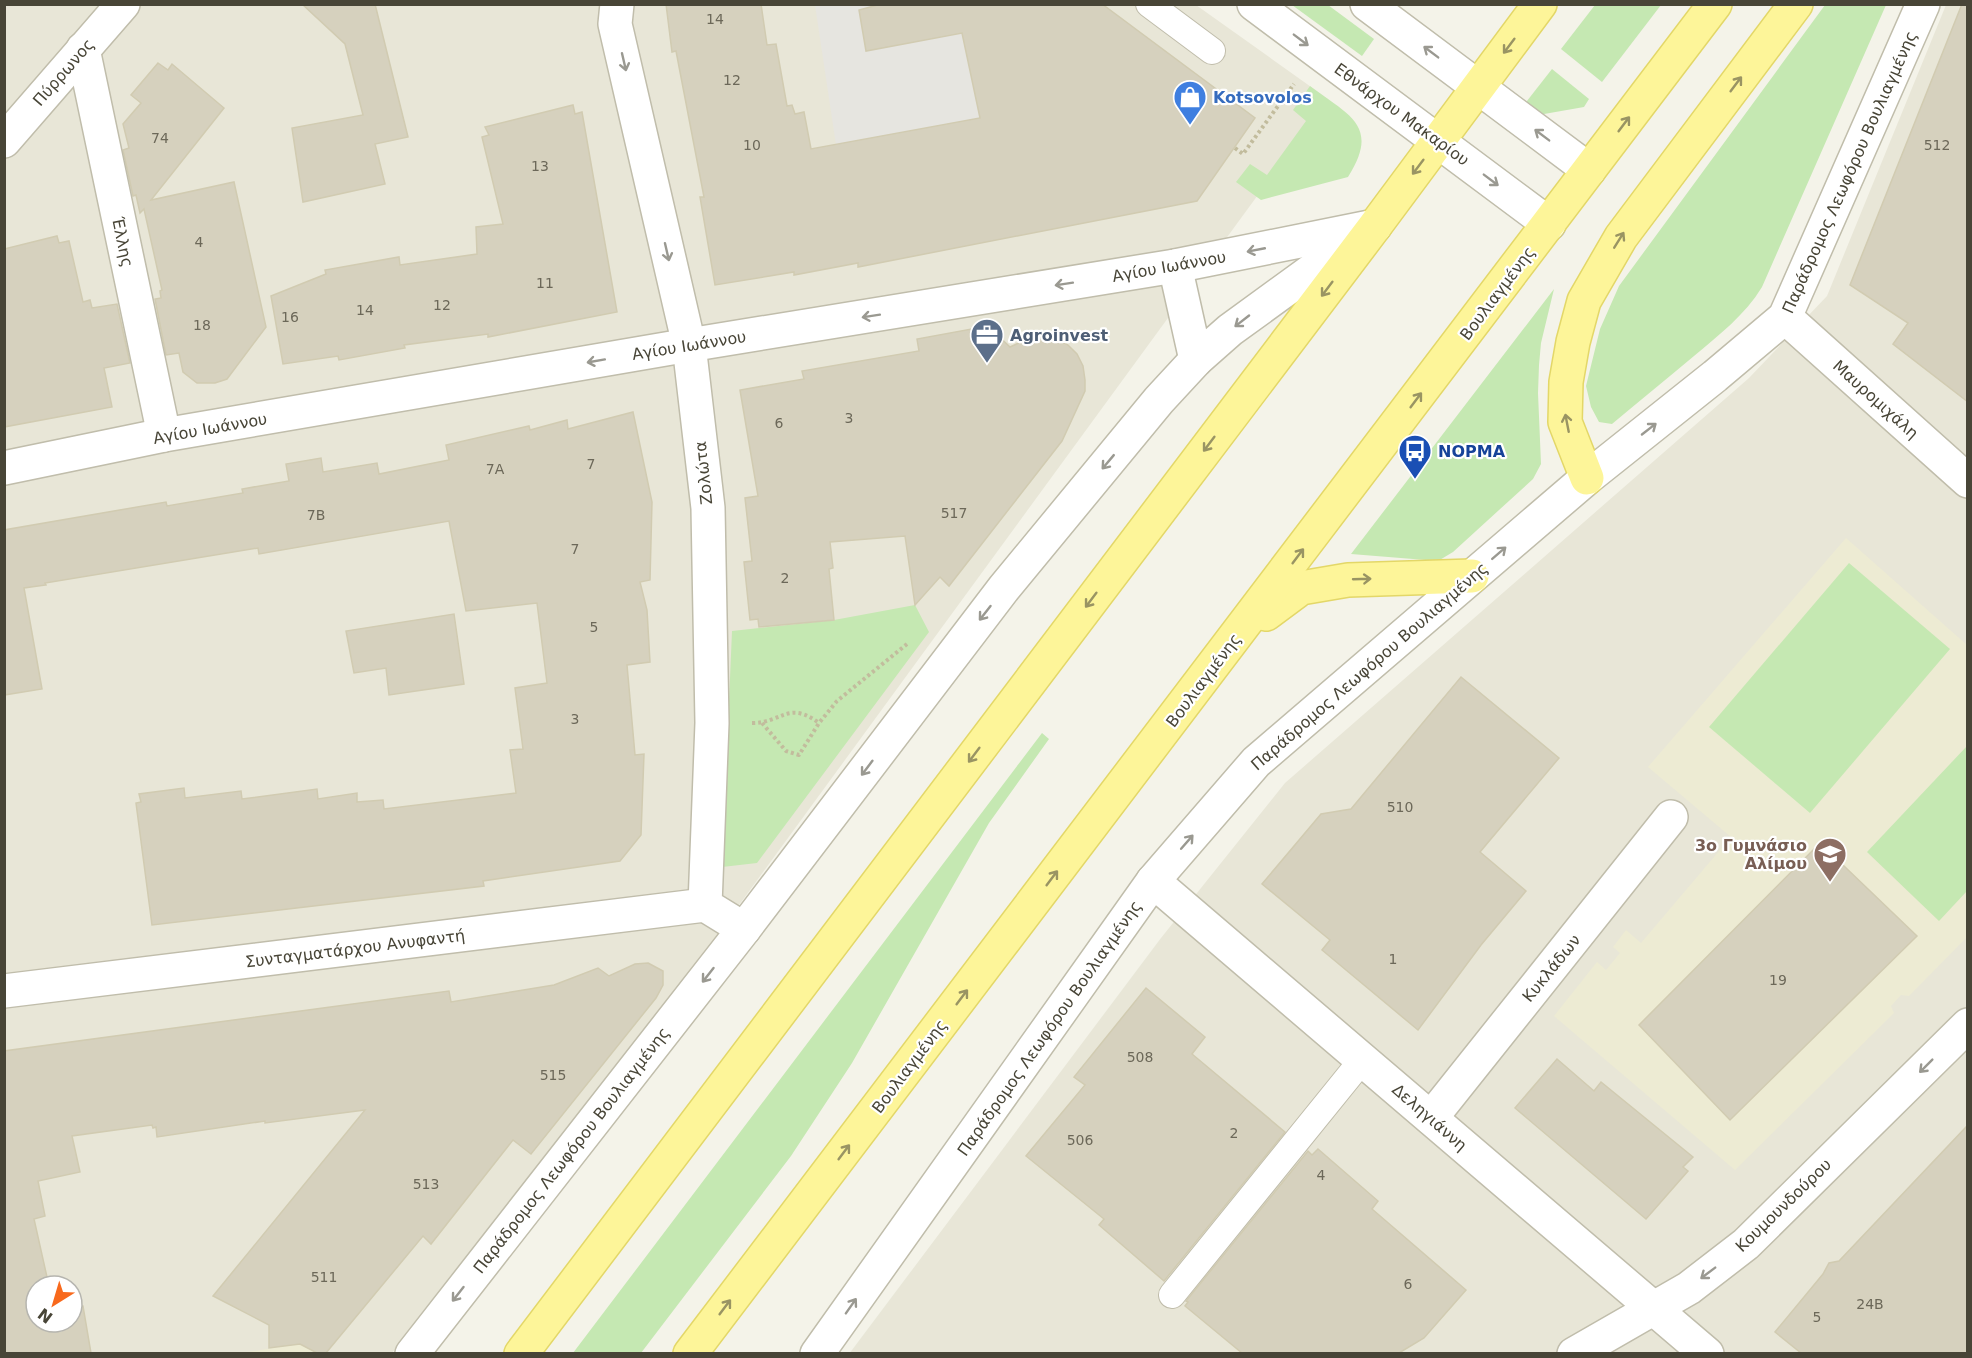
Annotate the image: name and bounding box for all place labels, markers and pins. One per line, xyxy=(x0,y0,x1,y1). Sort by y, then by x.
shop icon: Kotsovolos xyxy=(1172,79,1208,126)
place label: Kotsovolos xyxy=(1213,88,1312,107)
office icon: Agroinvest xyxy=(969,317,1005,364)
place label: Agroinvest xyxy=(1010,326,1108,345)
bus stop icon: ΝΟΡΜΑ xyxy=(1397,433,1433,480)
place label: ΝΟΡΜΑ xyxy=(1438,442,1506,461)
place label: 3ο Γυμνάσιο Αλίμου xyxy=(1695,836,1807,873)
school or university icon: 3ο Γυμνάσιο Αλίμου xyxy=(1812,836,1848,883)

